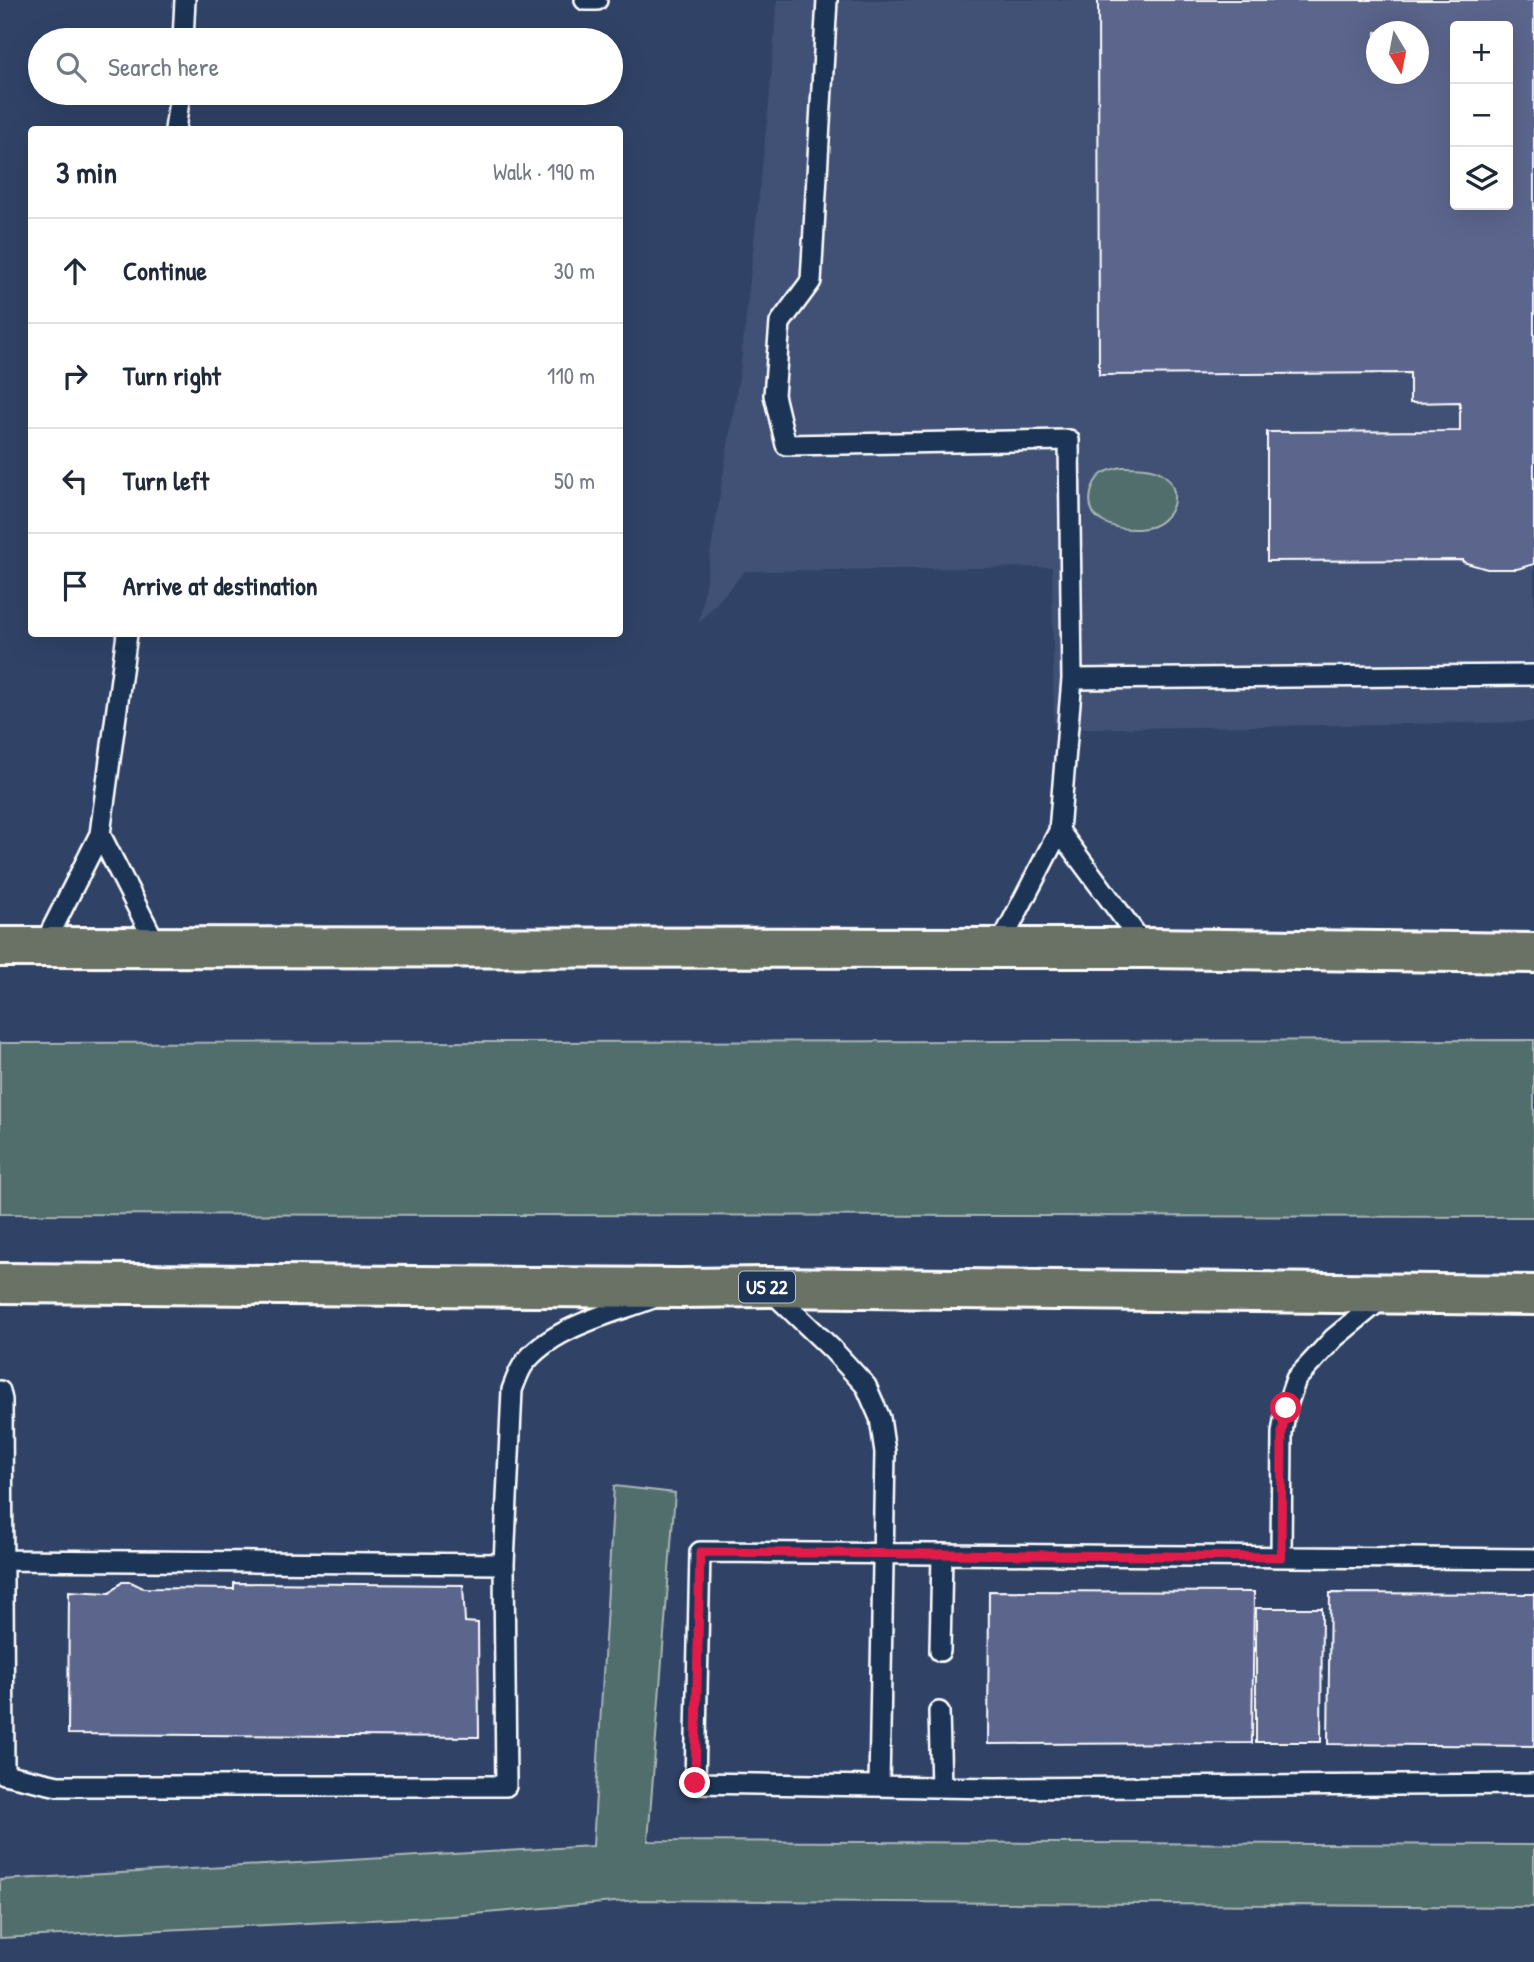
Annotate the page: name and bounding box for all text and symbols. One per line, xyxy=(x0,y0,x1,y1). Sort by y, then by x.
north arrow xyxy=(1366,21,1429,84)
map controls xyxy=(1450,21,1513,210)
button: + xyxy=(1450,21,1513,84)
search box xyxy=(28,28,623,105)
icon: search xyxy=(52,48,90,86)
text: Search here xyxy=(108,49,219,84)
button: − xyxy=(1450,84,1513,147)
button: layers xyxy=(1450,147,1513,210)
text: 3 min xyxy=(56,152,117,192)
text: Walk · 190 m xyxy=(493,156,595,187)
icon: ahead xyxy=(56,252,94,290)
text: Continue xyxy=(123,253,207,288)
text: 30 m xyxy=(553,255,595,286)
icon: right xyxy=(56,357,94,395)
text: Turn right xyxy=(123,358,221,393)
text: 110 m xyxy=(547,360,595,391)
icon: left xyxy=(56,462,94,500)
text: Turn left xyxy=(123,463,209,498)
text: 50 m xyxy=(554,465,595,496)
icon: arrive xyxy=(56,567,94,605)
text: Arrive at destination xyxy=(123,568,318,603)
road number: US 22 xyxy=(739,1272,795,1302)
route start xyxy=(1270,1392,1301,1423)
route end xyxy=(679,1767,710,1798)

